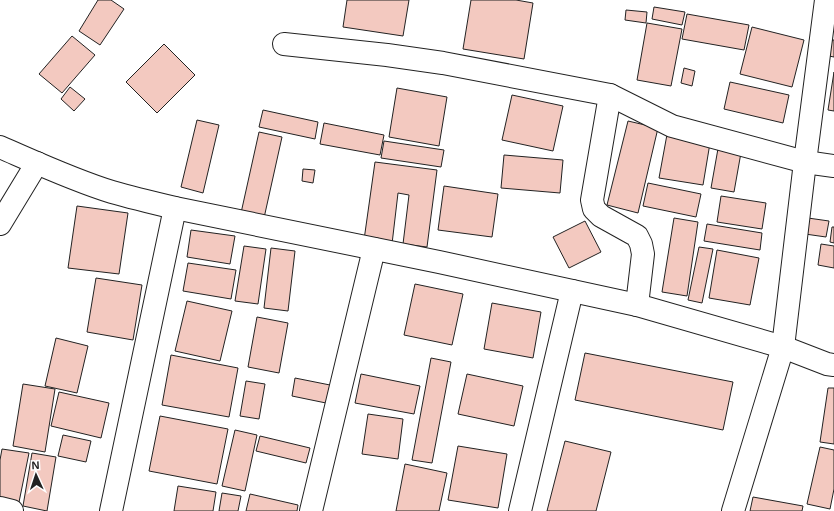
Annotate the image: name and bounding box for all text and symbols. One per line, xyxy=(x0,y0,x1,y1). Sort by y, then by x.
north arrow xyxy=(16,455,56,495)
text: N xyxy=(31,459,40,471)

